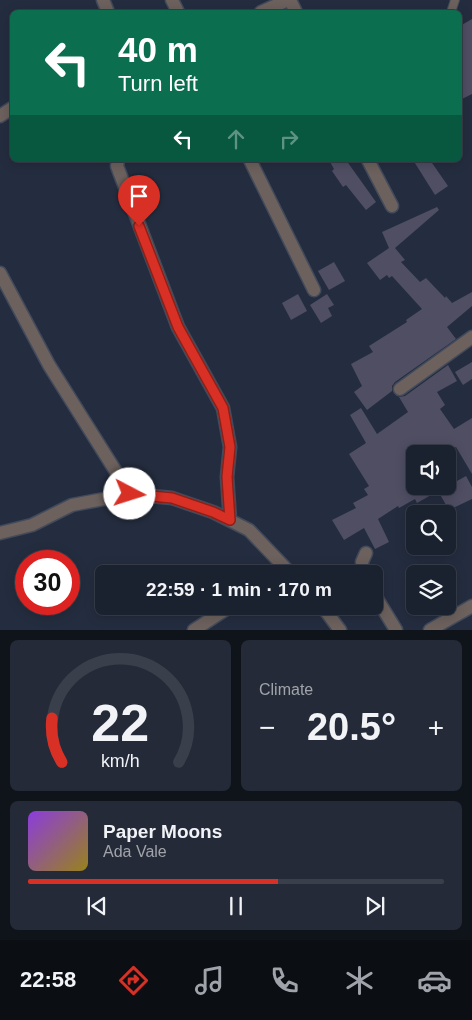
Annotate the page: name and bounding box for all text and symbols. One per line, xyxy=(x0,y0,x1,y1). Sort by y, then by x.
icon: left xyxy=(35,30,100,95)
text: 40 m xyxy=(118,30,198,69)
text: Turn left xyxy=(118,71,198,96)
icon: left xyxy=(169,125,197,153)
icon: ahead xyxy=(222,125,250,153)
icon: right xyxy=(275,125,303,153)
pin xyxy=(118,175,160,226)
icon: arrive xyxy=(125,182,153,210)
map controls xyxy=(406,445,456,615)
button: sound xyxy=(406,445,456,495)
position arrow xyxy=(103,467,155,519)
button: search xyxy=(406,505,456,555)
speed limit sign: 30 xyxy=(15,550,80,615)
button: layers xyxy=(406,565,456,615)
text: 22:59 · 1 min · 170 m xyxy=(146,579,332,600)
text: Climate xyxy=(259,681,313,698)
text: 22 xyxy=(92,694,149,752)
text: 20.5° xyxy=(307,706,396,748)
text: − xyxy=(259,712,275,743)
text: + xyxy=(428,712,444,743)
text: km/h xyxy=(101,751,140,771)
text: Paper Moons xyxy=(103,821,222,842)
text: Ada Vale xyxy=(103,843,167,860)
icon: previous xyxy=(83,892,111,920)
icon: pause xyxy=(222,892,250,920)
icon: next xyxy=(361,892,389,920)
icon: directions xyxy=(116,963,151,998)
icon: music xyxy=(192,963,227,998)
icon: phone xyxy=(267,963,302,998)
icon: climate xyxy=(342,963,377,998)
icon: car xyxy=(417,963,452,998)
text: 22:58 xyxy=(20,967,76,992)

